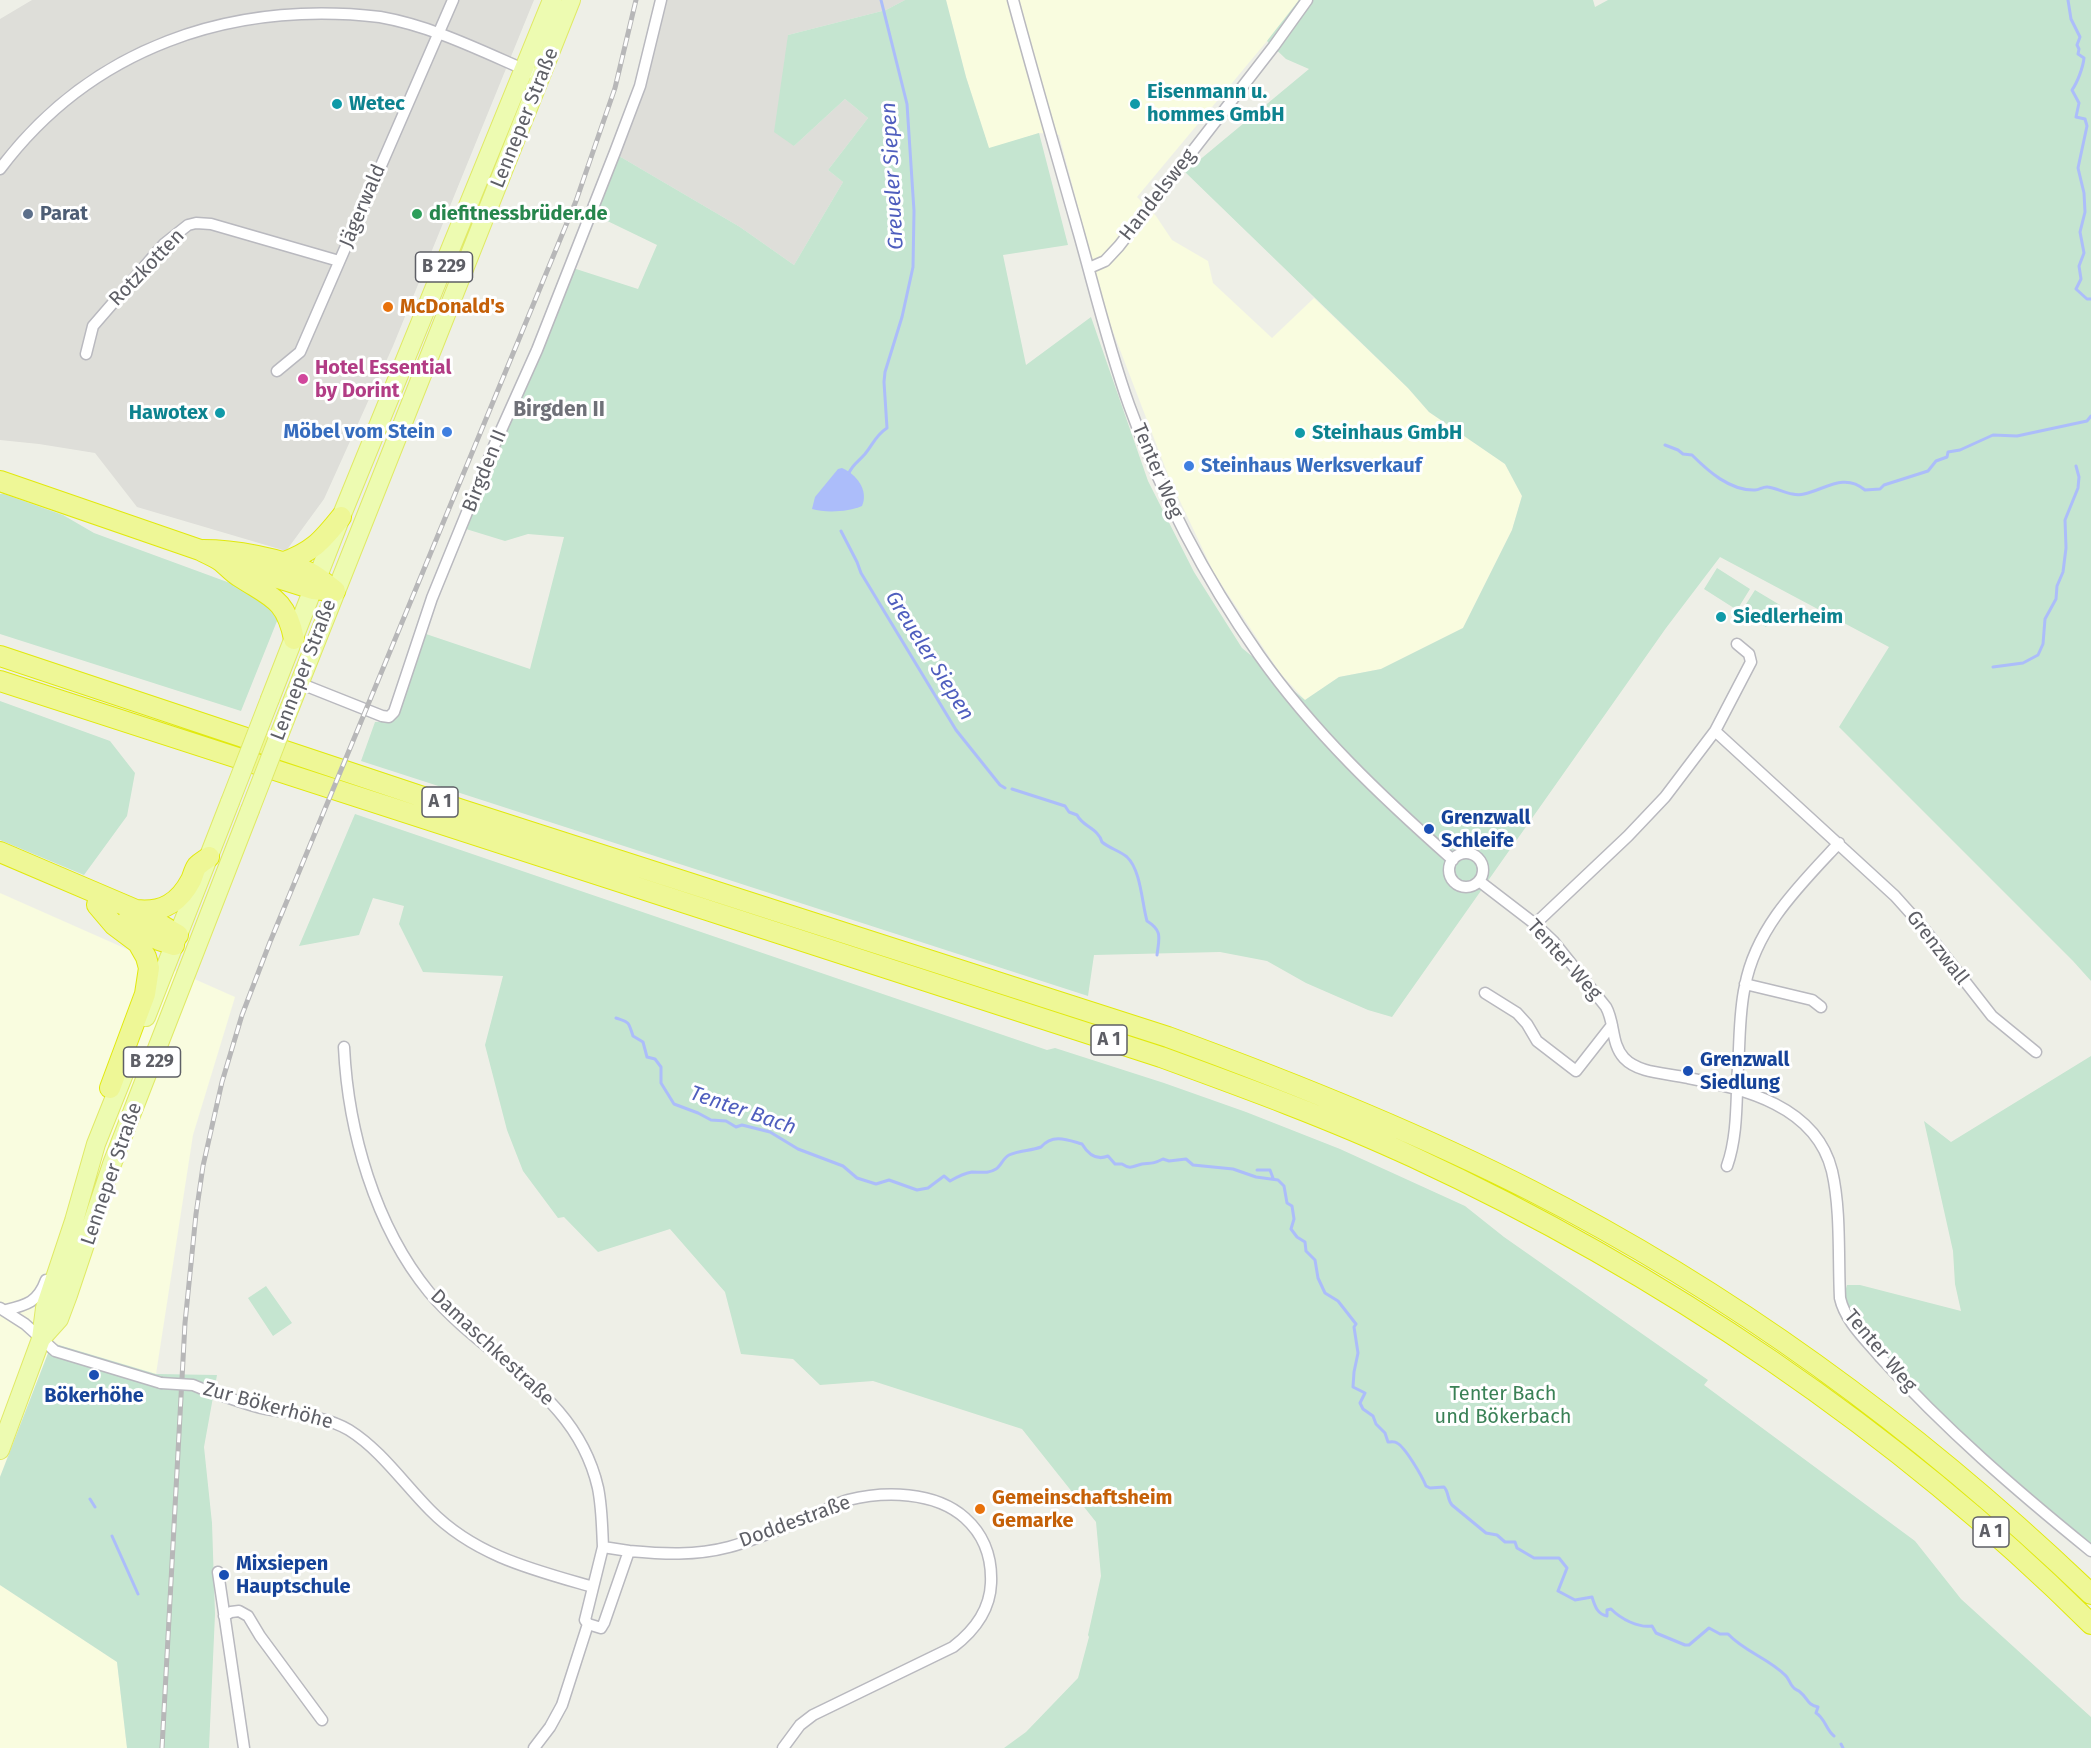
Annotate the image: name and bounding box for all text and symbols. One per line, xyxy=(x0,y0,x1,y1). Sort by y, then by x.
street label: Lenneper Straße xyxy=(486,44,564,192)
place label: Eisenmann u. hommes GmbH xyxy=(1147,80,1285,127)
place label: Wetec xyxy=(349,92,405,116)
marker: Wetec xyxy=(330,97,344,111)
marker: Eisenmann u. hommes GmbH xyxy=(1128,97,1142,111)
water label: Greueler Siepen xyxy=(877,102,909,250)
street label: Handelsweg xyxy=(1115,144,1201,246)
street label: Jägerwald xyxy=(335,161,391,251)
place label: Parat xyxy=(40,202,88,226)
place label: diefitnessbrüder.de xyxy=(429,202,608,226)
marker: Parat xyxy=(21,207,35,221)
marker: diefitnessbrüder.de xyxy=(410,207,424,221)
street label: Rotzkotten xyxy=(104,224,190,312)
road number: B 229 xyxy=(416,252,472,282)
place label: McDonald's xyxy=(400,295,504,319)
marker: McDonald's xyxy=(381,300,395,314)
place label: Hotel Essential by Dorint xyxy=(315,356,451,403)
marker: Hotel Essential by Dorint xyxy=(296,372,310,386)
district label: Birgden II xyxy=(513,397,605,423)
place label: Hawotex xyxy=(129,401,208,425)
marker: Hawotex xyxy=(213,406,227,420)
place label: Möbel vom Stein xyxy=(284,420,435,444)
street label: Tenter Weg xyxy=(1126,420,1188,522)
place label: Steinhaus GmbH xyxy=(1312,421,1462,445)
marker: Möbel vom Stein xyxy=(440,425,454,439)
street label: Birgden II xyxy=(458,426,512,516)
marker: Steinhaus GmbH xyxy=(1293,426,1307,440)
place label: Steinhaus Werksverkauf xyxy=(1201,454,1422,478)
marker: Steinhaus Werksverkauf xyxy=(1182,459,1196,473)
water label: Greueler Siepen xyxy=(879,587,979,725)
street label: Lenneper Straße xyxy=(266,596,342,744)
place label: Siedlerheim xyxy=(1733,605,1843,629)
marker: Siedlerheim xyxy=(1714,610,1728,624)
road number: A 1 xyxy=(422,787,458,817)
place label: Grenzwall Schleife xyxy=(1441,806,1530,853)
marker: Grenzwall Schleife xyxy=(1422,822,1436,836)
street label: Grenzwall xyxy=(1901,906,1973,990)
street label: Tenter Weg xyxy=(1522,915,1606,1005)
road number: A 1 xyxy=(1091,1025,1127,1055)
road number: B 229 xyxy=(124,1047,180,1077)
place label: Grenzwall Siedlung xyxy=(1700,1048,1789,1095)
marker: Grenzwall Siedlung xyxy=(1681,1064,1695,1078)
water label: Tenter Bach xyxy=(687,1081,799,1141)
street label: Lenneper Straße xyxy=(76,1100,148,1248)
street label: Damaschkestraße xyxy=(425,1285,559,1411)
street label: Tenter Weg xyxy=(1839,1305,1921,1397)
marker: Bökerhöhe xyxy=(87,1368,101,1382)
street label: Zur Bökerhöhe xyxy=(201,1377,335,1435)
park label: Tenter Bach und Bökerbach xyxy=(1435,1382,1571,1429)
place label: Bökerhöhe xyxy=(44,1384,144,1408)
place label: Gemeinschaftsheim Gemarke xyxy=(992,1486,1172,1533)
street label: Doddestraße xyxy=(736,1491,854,1553)
marker: Gemeinschaftsheim Gemarke xyxy=(973,1502,987,1516)
road number: A 1 xyxy=(1973,1517,2009,1547)
place label: Mixsiepen Hauptschule xyxy=(236,1552,350,1599)
marker: Mixsiepen Hauptschule xyxy=(217,1568,231,1582)

